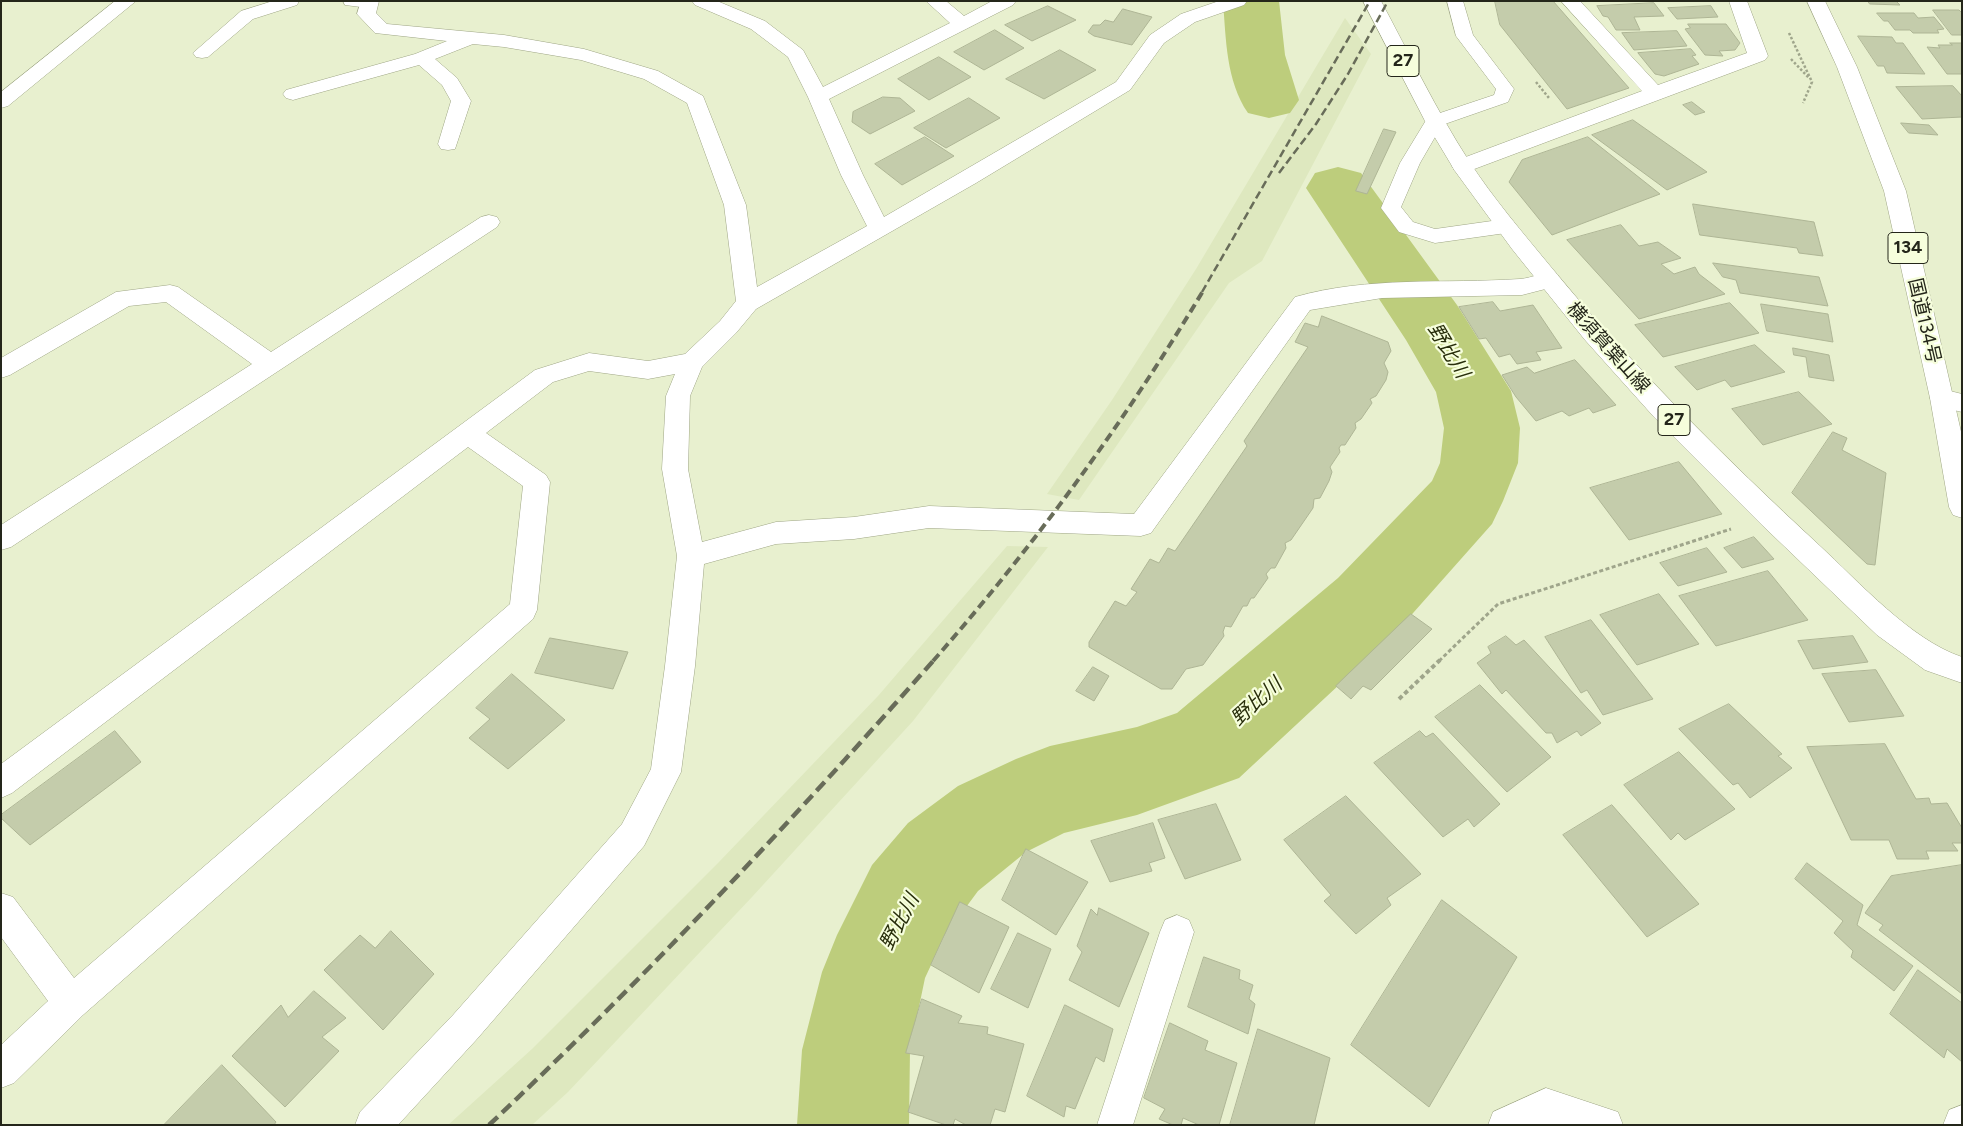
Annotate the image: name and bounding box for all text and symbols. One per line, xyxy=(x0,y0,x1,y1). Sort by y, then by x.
road number: 27 xyxy=(1387,46,1419,76)
road number: 134 xyxy=(1888,232,1928,264)
street label: 国道134号 xyxy=(1903,276,1945,366)
street label: 横須賀葉山線 xyxy=(1561,298,1655,398)
water label: 野比川 xyxy=(1422,319,1474,383)
road number: 27 xyxy=(1658,404,1690,436)
water label: 野比川 xyxy=(1227,673,1287,731)
water label: 野比川 xyxy=(875,890,925,954)

